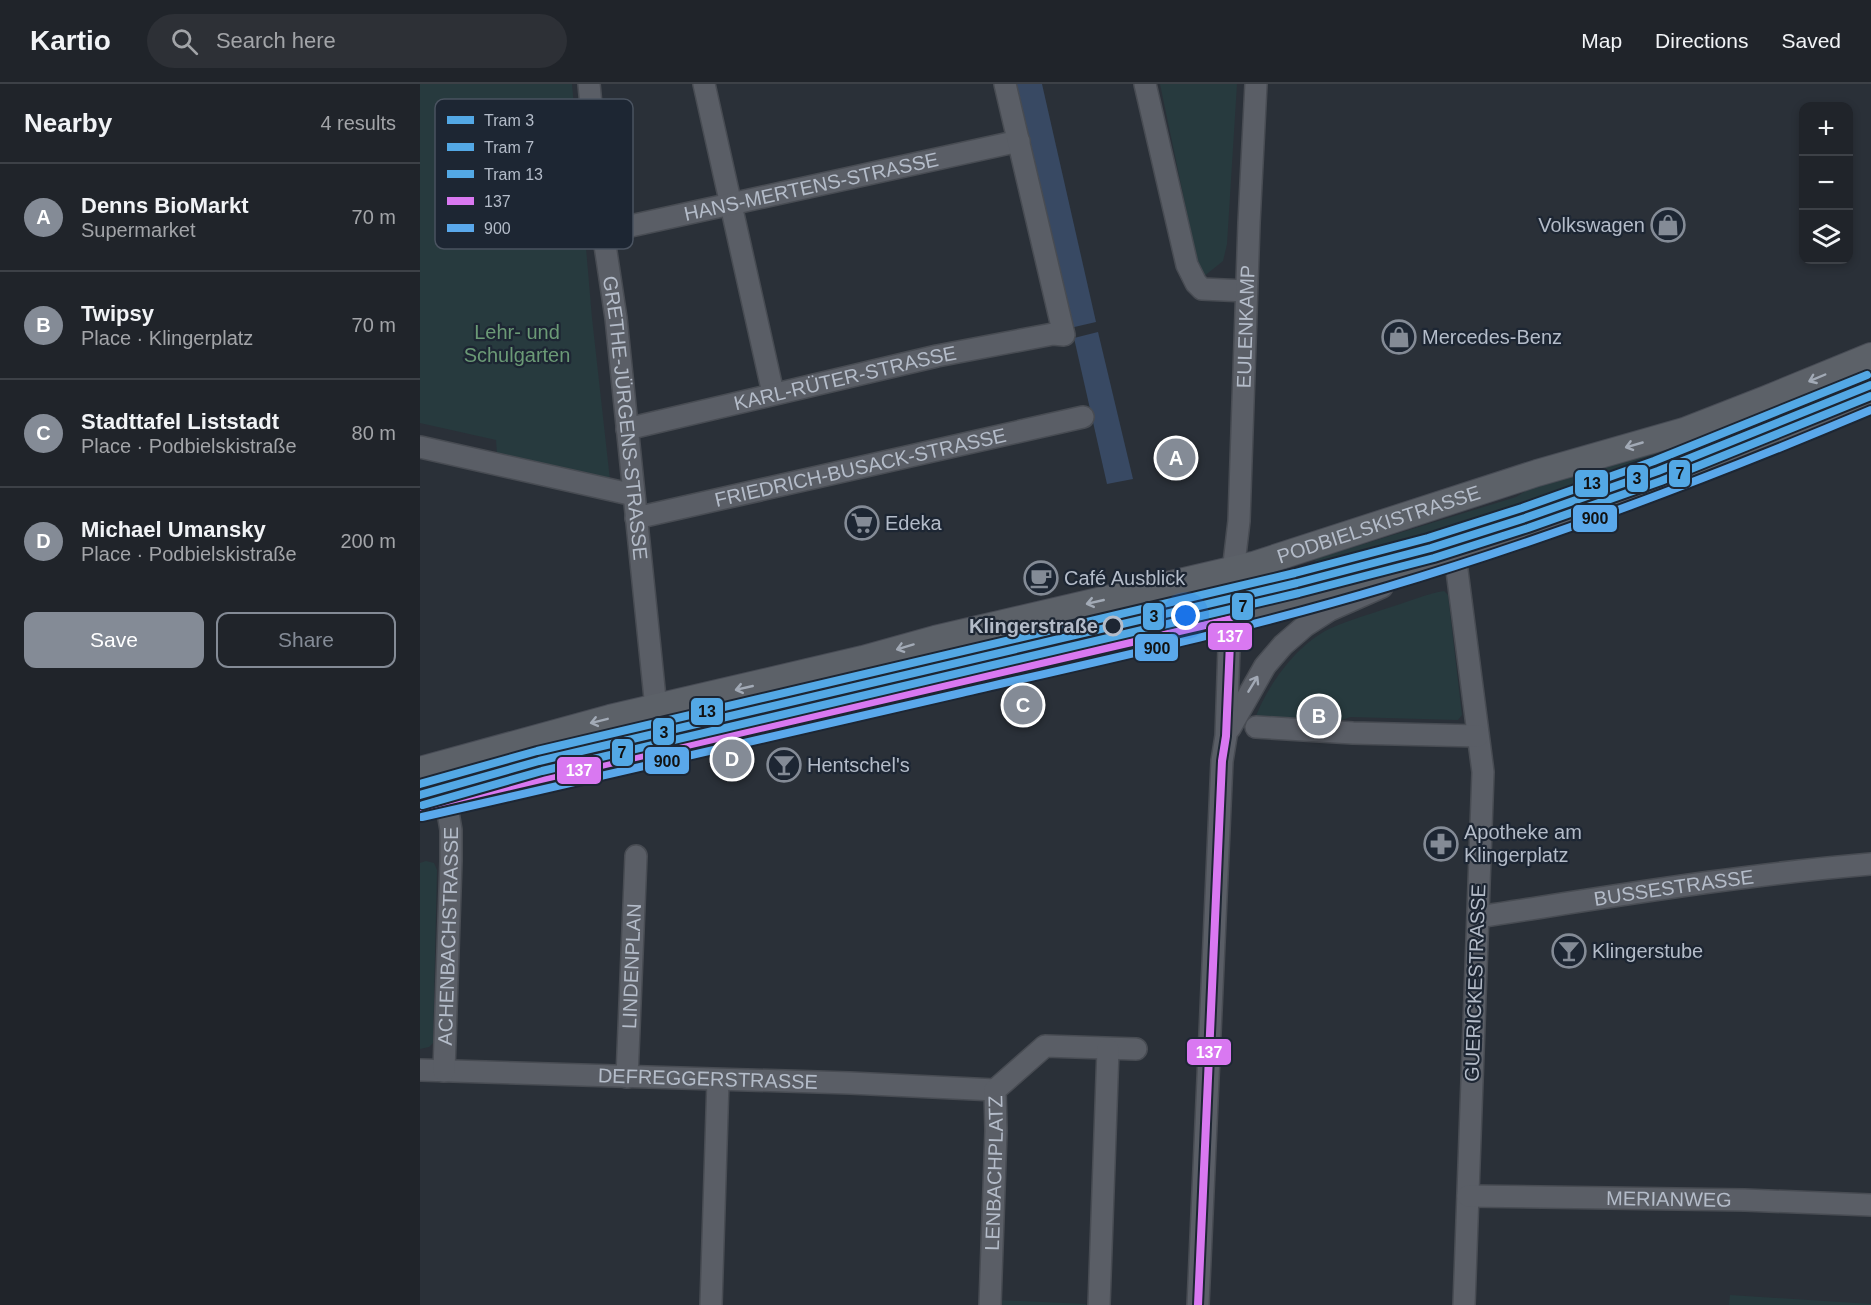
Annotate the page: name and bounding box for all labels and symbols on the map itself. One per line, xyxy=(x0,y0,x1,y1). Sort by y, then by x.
legend xyxy=(435,99,633,249)
text: Tram 3 xyxy=(484,112,534,129)
text: Tram 7 xyxy=(484,139,534,156)
street label: HANS-MERTENS-STRASSE xyxy=(682,148,940,225)
text: Tram 13 xyxy=(484,166,543,183)
text: 137 xyxy=(484,193,511,210)
shop icon: Volkswagen xyxy=(1650,207,1686,243)
place label: Volkswagen xyxy=(1538,214,1645,236)
text: 900 xyxy=(484,220,511,237)
street label: EULENKAMP xyxy=(1232,264,1259,389)
street label: GRETHE-JÜRGENS-STRASSE xyxy=(599,274,652,561)
shop icon: Mercedes-Benz xyxy=(1381,319,1417,355)
park label: Lehr- und Schulgarten xyxy=(464,321,570,366)
place label: Mercedes-Benz xyxy=(1422,326,1562,348)
street label: KARL-RÜTER-STRASSE xyxy=(732,342,958,414)
one-way arrow xyxy=(1808,373,1827,384)
street label: FRIEDRICH-BUSACK-STRASSE xyxy=(713,424,1008,511)
pin: A xyxy=(1156,436,1196,481)
one-way arrow xyxy=(1625,440,1644,451)
line badge: 7 xyxy=(1668,459,1691,488)
line badge: 3 xyxy=(1626,464,1649,493)
text: 7 xyxy=(1676,465,1685,482)
line badge: 13 xyxy=(1574,469,1609,498)
text: 3 xyxy=(1633,470,1642,487)
text: 13 xyxy=(1583,475,1601,492)
street label: PODBIELSKISTRASSE xyxy=(1274,481,1483,568)
line badge: 900 xyxy=(1572,504,1618,533)
supermarket icon: Edeka xyxy=(844,505,880,541)
text: 900 xyxy=(1582,510,1608,527)
place label: Edeka xyxy=(885,512,943,534)
cafe icon: Café Ausblick xyxy=(1023,560,1059,596)
place label: Café Ausblick xyxy=(1064,567,1186,589)
line badge: 7 xyxy=(1231,592,1254,621)
one-way arrow xyxy=(1085,597,1104,609)
text: 7 xyxy=(1239,598,1248,615)
your location xyxy=(1171,601,1200,630)
line badge: 3 xyxy=(1142,602,1165,631)
text: 3 xyxy=(1150,608,1159,625)
place label: Klingerstraße xyxy=(969,615,1098,637)
marker: Klingerstraße xyxy=(1103,616,1123,636)
line badge: 137 xyxy=(1207,622,1253,651)
text: 137 xyxy=(1217,628,1243,645)
line badge: 900 xyxy=(1134,633,1179,662)
text: 900 xyxy=(1144,640,1170,657)
one-way arrow xyxy=(896,642,915,653)
one-way arrow xyxy=(1248,676,1260,693)
one-way arrow xyxy=(735,682,754,694)
pin: C xyxy=(1004,682,1042,728)
pin: B xyxy=(1300,694,1338,738)
line badge: 13 xyxy=(690,697,724,726)
text: 13 xyxy=(698,703,716,720)
one-way arrow xyxy=(590,715,609,727)
line badge: 3 xyxy=(652,717,675,746)
text: 3 xyxy=(660,724,669,741)
pin: D xyxy=(712,736,752,782)
line badge: 7 xyxy=(611,738,634,767)
text: 7 xyxy=(618,744,627,761)
line badge: 900 xyxy=(644,746,690,775)
bar icon: Hentschel's xyxy=(766,747,802,783)
text: 900 xyxy=(654,753,680,770)
place label: Hentschel's xyxy=(807,754,910,776)
line badge: 137 xyxy=(556,756,602,785)
text: 137 xyxy=(566,762,592,779)
place label: Apotheke am Klingerplatz xyxy=(1464,821,1582,866)
pharmacy icon: Apotheke am Klingerplatz xyxy=(1423,826,1459,862)
street label: ACHENBACHSTRASSE xyxy=(434,827,462,1046)
street label: BUSSESTRASSE xyxy=(1592,865,1755,910)
street label: GUERICKESTRASSE xyxy=(1461,884,1489,1082)
street label: LINDENPLAN xyxy=(618,903,645,1029)
bar icon: Klingerstube xyxy=(1551,933,1587,969)
place label: Klingerstube xyxy=(1592,940,1703,962)
line badge: 137 xyxy=(1186,1038,1232,1066)
text: 137 xyxy=(1196,1044,1222,1061)
street label: DEFREGGERSTRASSE xyxy=(598,1064,818,1093)
street label: LENBACHPLATZ xyxy=(981,1095,1007,1251)
street label: MERIANWEG xyxy=(1606,1187,1732,1211)

